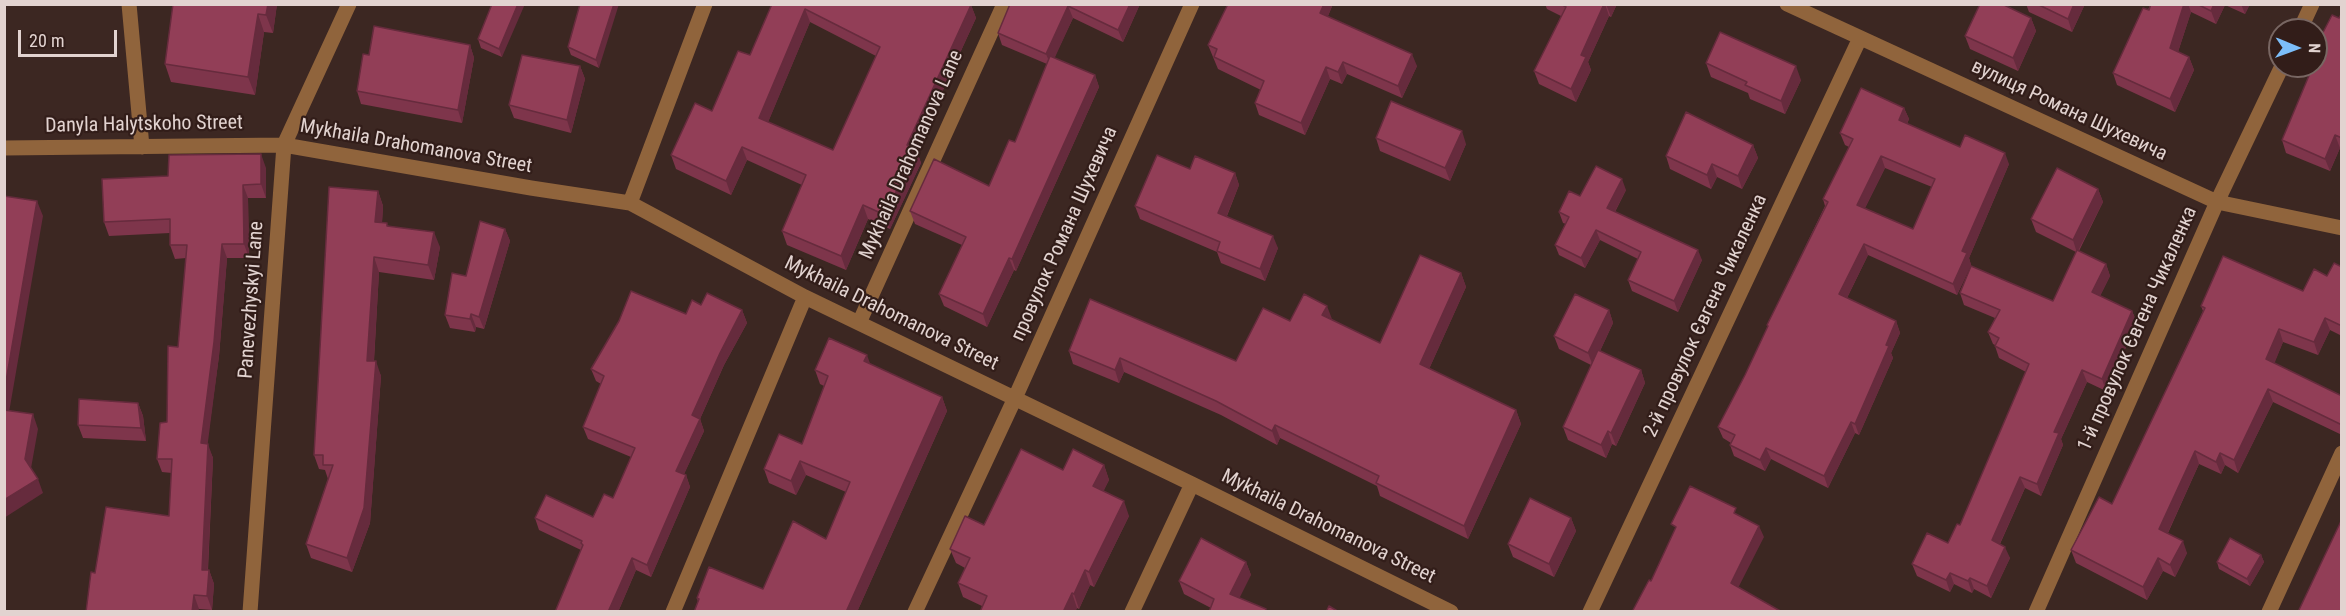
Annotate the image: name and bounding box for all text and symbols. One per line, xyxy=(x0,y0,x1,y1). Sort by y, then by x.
scale bar xyxy=(21,18,120,56)
north arrow xyxy=(2268,18,2328,78)
text: 20 m xyxy=(29,30,64,51)
text: N xyxy=(2305,43,2324,53)
street label: Mykhaila Drahomanova Lane xyxy=(855,47,969,263)
street label: вулиця Романа Шухевича xyxy=(1967,55,2171,167)
street label: Danyla Halytskoho Street xyxy=(45,111,243,139)
street label: Mykhaila Drahomanova Street xyxy=(298,115,534,179)
street label: провулок Романа Шухевича xyxy=(1007,123,1123,345)
street label: 2-й провулок Євгена Чикаленка xyxy=(1639,191,1773,441)
street label: 1-й провулок Євгена Чикаленка xyxy=(2073,203,2203,455)
street label: Panevezhyskyi Lane xyxy=(235,220,269,380)
street label: Mykhaila Drahomanova Street xyxy=(780,252,1002,376)
street label: Mykhaila Drahomanova Street xyxy=(1217,465,1439,589)

